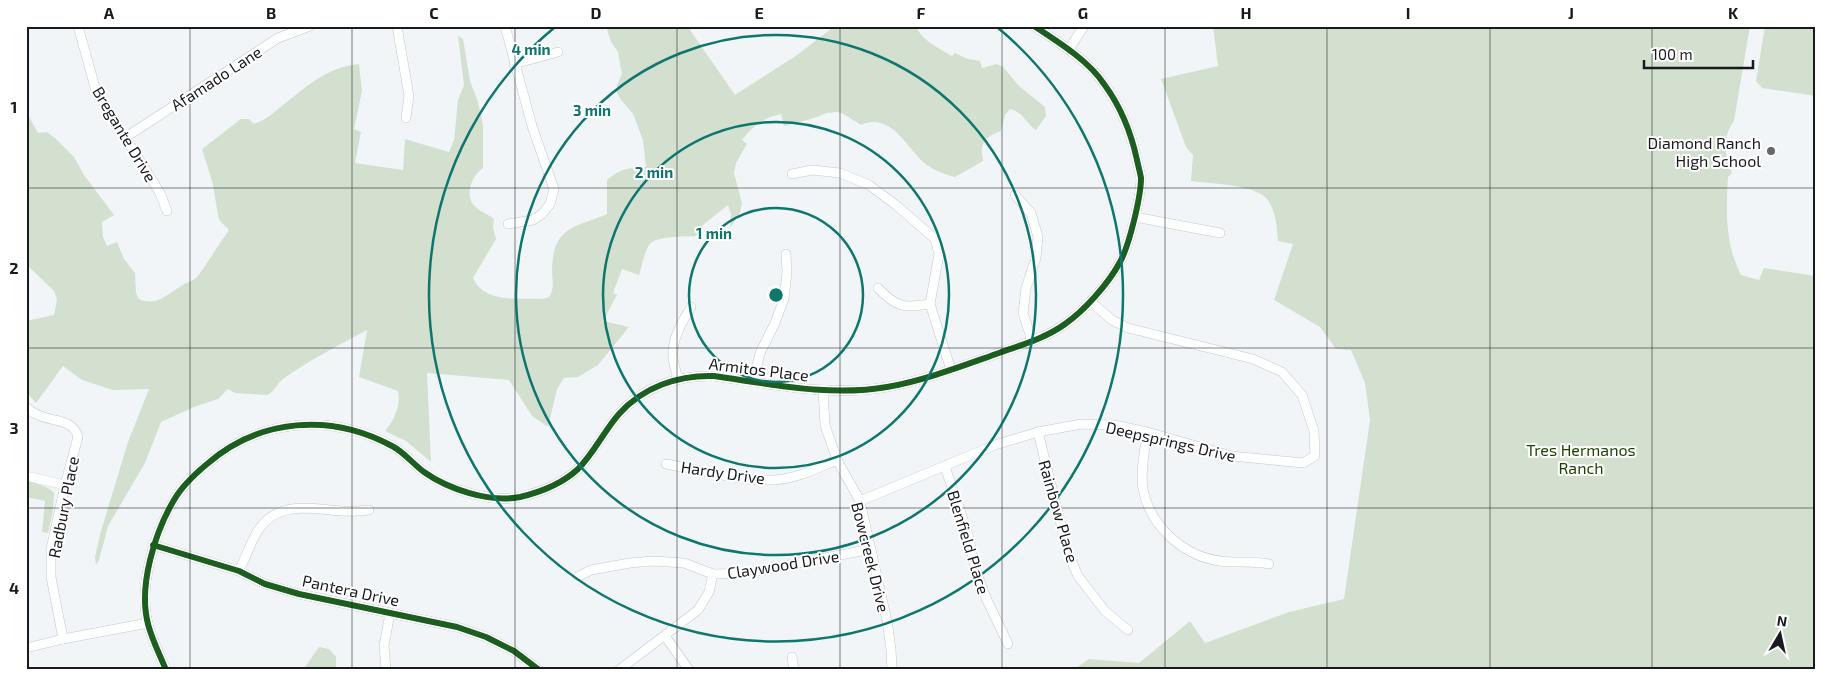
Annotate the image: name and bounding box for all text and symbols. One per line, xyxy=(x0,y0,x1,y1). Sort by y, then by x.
text: A xyxy=(104,3,115,22)
text: B xyxy=(266,3,276,22)
text: C xyxy=(429,3,439,22)
text: D xyxy=(591,3,602,22)
text: E xyxy=(754,3,764,22)
text: F xyxy=(917,3,926,22)
text: G xyxy=(1078,3,1088,22)
text: H xyxy=(1240,3,1252,22)
text: I xyxy=(1406,3,1410,22)
text: J xyxy=(1568,3,1574,22)
text: K xyxy=(1728,3,1739,22)
scale bar xyxy=(1644,38,1753,70)
text: 4 min xyxy=(511,40,551,58)
street label: Afamado Lane xyxy=(167,42,265,114)
text: 100 m xyxy=(1652,45,1693,63)
street label: Bregante Drive xyxy=(89,83,161,185)
text: 1 xyxy=(11,97,17,116)
text: 3 min xyxy=(573,101,611,119)
place label: Diamond Ranch High School xyxy=(1647,133,1761,170)
marker: Diamond Ranch High School xyxy=(1765,145,1777,157)
text: 2 min xyxy=(635,163,673,181)
text: 1 min xyxy=(696,224,732,242)
text: 2 xyxy=(9,258,19,277)
centre of rings xyxy=(767,286,785,304)
street label: Armitos Place xyxy=(708,353,810,385)
street label: Deepsprings Drive xyxy=(1104,417,1238,465)
text: 3 xyxy=(9,418,19,437)
park label: Tres Hermanos Ranch xyxy=(1526,440,1636,477)
street label: Radbury Place xyxy=(44,454,82,560)
street label: Hardy Drive xyxy=(680,457,766,487)
street label: Rainbow Place xyxy=(1035,458,1083,564)
street label: Blenfield Place xyxy=(944,488,994,596)
street label: Bowcreek Drive xyxy=(848,500,894,614)
street label: Claywood Drive xyxy=(726,546,840,582)
street label: Pantera Drive xyxy=(301,570,401,610)
text: 4 xyxy=(9,578,19,597)
north arrow xyxy=(1754,608,1804,658)
text: N xyxy=(1776,611,1788,630)

